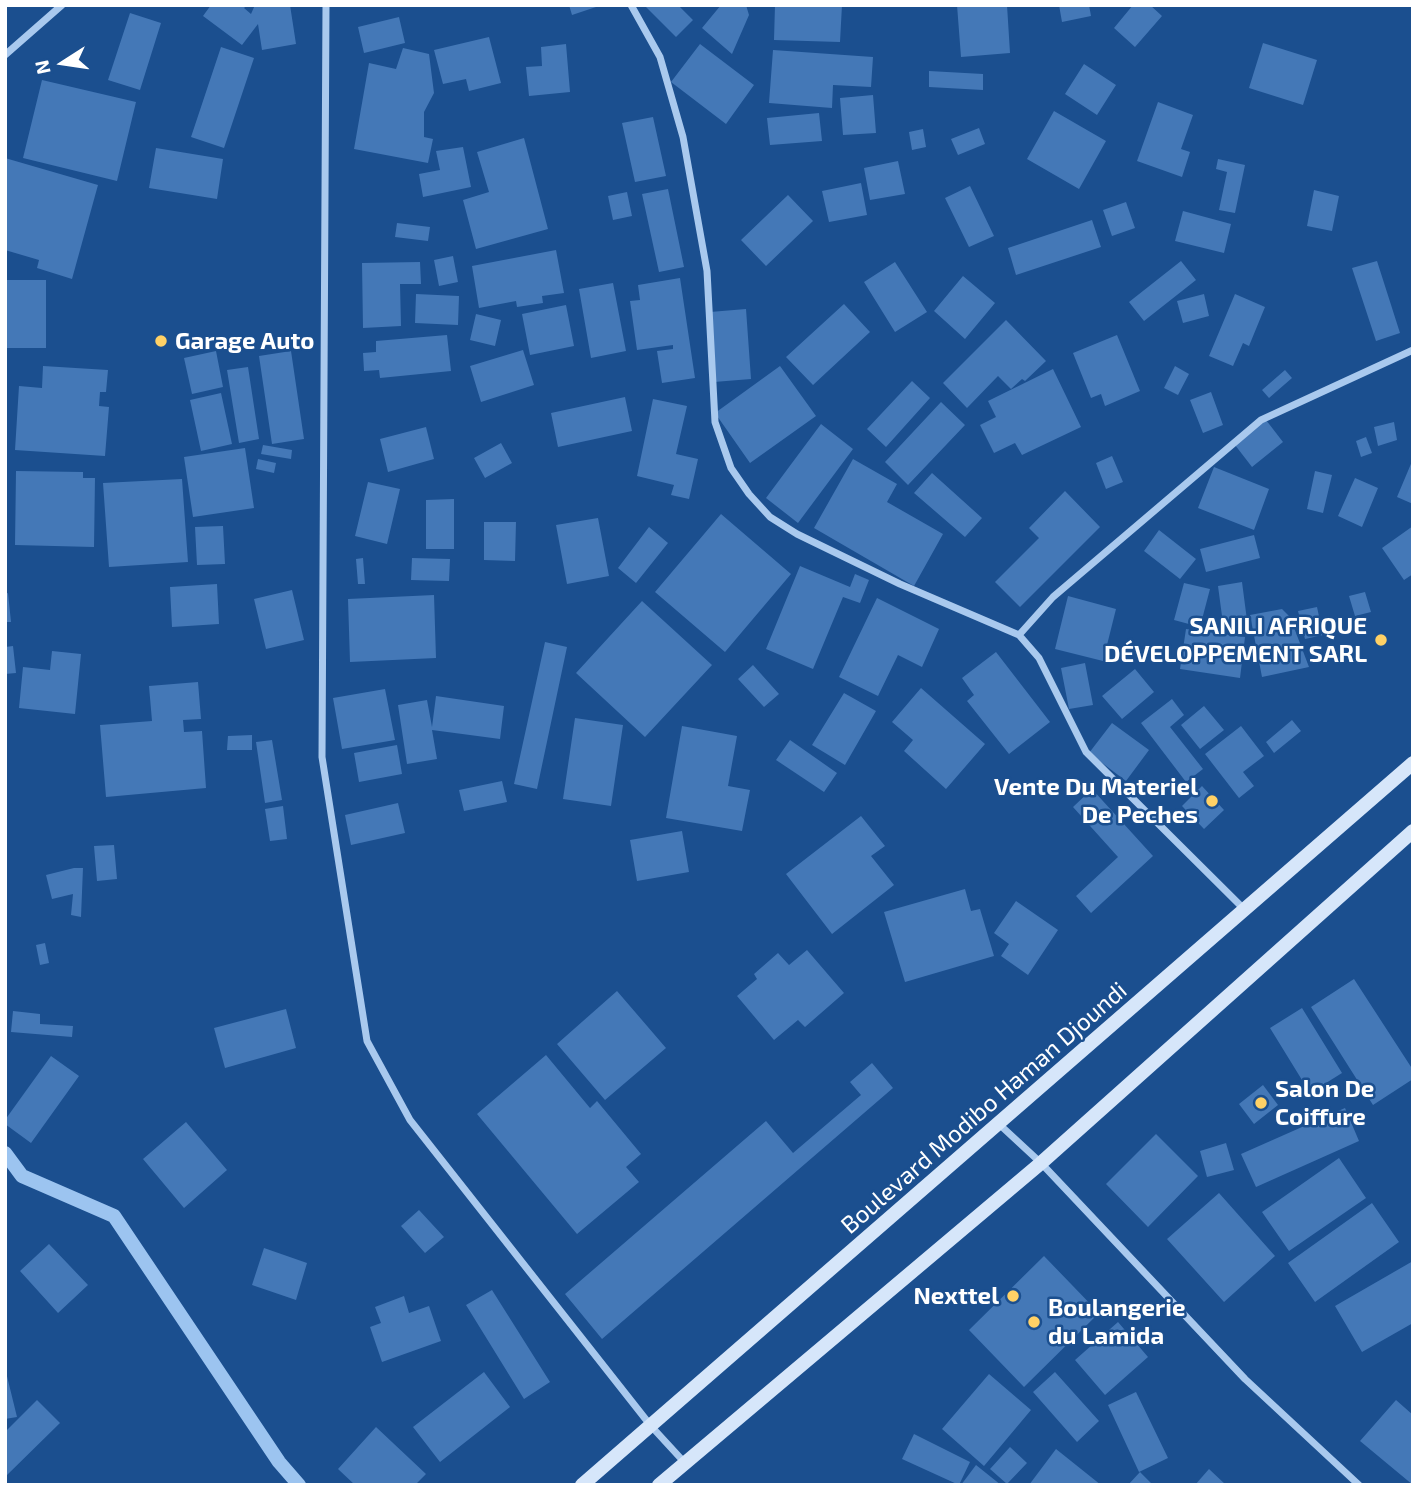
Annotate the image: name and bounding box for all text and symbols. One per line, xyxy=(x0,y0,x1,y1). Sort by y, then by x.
north arrow xyxy=(28,28,98,98)
text: N xyxy=(29,58,55,77)
place label: Garage Auto xyxy=(175,327,315,355)
marker: Garage Auto xyxy=(153,333,169,349)
place label: SANILI AFRIQUE DÉVELOPPEMENT SARL xyxy=(1104,612,1367,668)
marker: SANILI AFRIQUE DÉVELOPPEMENT SARL xyxy=(1373,632,1389,648)
place label: Vente Du Materiel De Peches xyxy=(994,773,1198,829)
marker: Vente Du Materiel De Peches xyxy=(1204,793,1220,809)
street label: Boulevard Modibo Haman Djoundi xyxy=(835,976,1133,1240)
place label: Salon De Coiffure xyxy=(1275,1075,1374,1131)
marker: Salon De Coiffure xyxy=(1253,1095,1269,1111)
place label: Nexttel xyxy=(913,1282,999,1310)
marker: Nexttel xyxy=(1005,1288,1021,1304)
place label: Boulangerie du Lamida xyxy=(1048,1294,1185,1350)
marker: Boulangerie du Lamida xyxy=(1026,1314,1042,1330)

